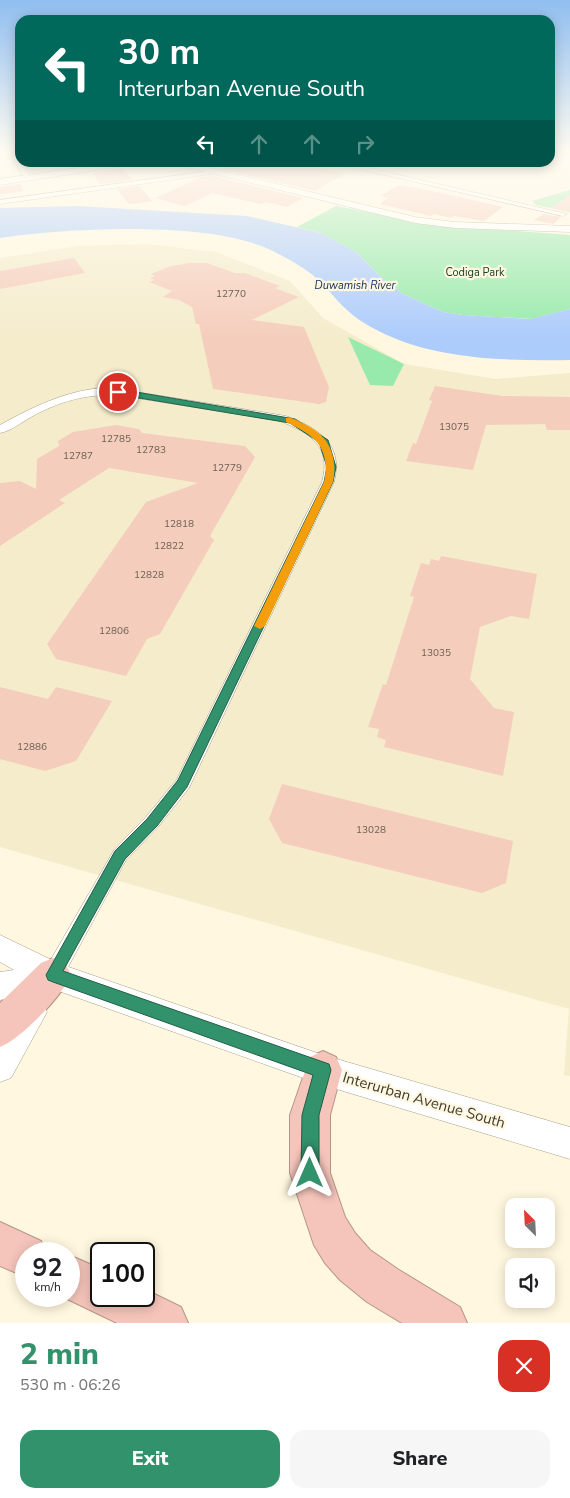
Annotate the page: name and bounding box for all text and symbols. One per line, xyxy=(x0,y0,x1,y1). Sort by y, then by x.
text: 30 m xyxy=(118,29,200,76)
icon: left xyxy=(35,35,100,100)
text: Interurban Avenue South xyxy=(118,74,365,104)
icon: left xyxy=(192,130,220,158)
icon: ahead xyxy=(245,130,273,158)
icon: ahead xyxy=(298,130,326,158)
icon: right xyxy=(351,130,379,158)
park label: Codiga Park xyxy=(445,265,505,280)
water label: Duwamish River xyxy=(315,278,397,293)
house number: 12770 xyxy=(216,287,246,301)
pin xyxy=(97,371,139,413)
icon: arrive xyxy=(104,378,132,406)
house number: 13075 xyxy=(439,420,469,434)
house number: 12785 xyxy=(101,432,131,446)
house number: 12783 xyxy=(136,443,166,457)
house number: 12787 xyxy=(63,449,93,463)
house number: 12779 xyxy=(212,461,242,475)
house number: 12818 xyxy=(164,517,194,531)
house number: 12822 xyxy=(154,539,184,553)
house number: 12828 xyxy=(134,568,164,582)
house number: 12806 xyxy=(99,624,129,638)
house number: 13035 xyxy=(421,646,451,660)
house number: 12886 xyxy=(17,740,47,754)
house number: 13028 xyxy=(356,823,386,837)
street label: Interurban Avenue South xyxy=(340,1067,508,1133)
position arrow xyxy=(283,1146,335,1198)
north arrow xyxy=(505,1198,555,1248)
map controls xyxy=(505,1198,555,1308)
speed limit sign: 100 xyxy=(90,1242,155,1307)
text: 92 xyxy=(32,1251,63,1285)
button: sound xyxy=(505,1258,555,1308)
text: km/h xyxy=(34,1279,61,1295)
text: 2 min xyxy=(20,1334,99,1375)
button: close xyxy=(498,1340,550,1392)
text: 530 m · 06:26 xyxy=(20,1374,121,1396)
button: Exit xyxy=(20,1430,280,1488)
button: Share xyxy=(290,1430,550,1488)

